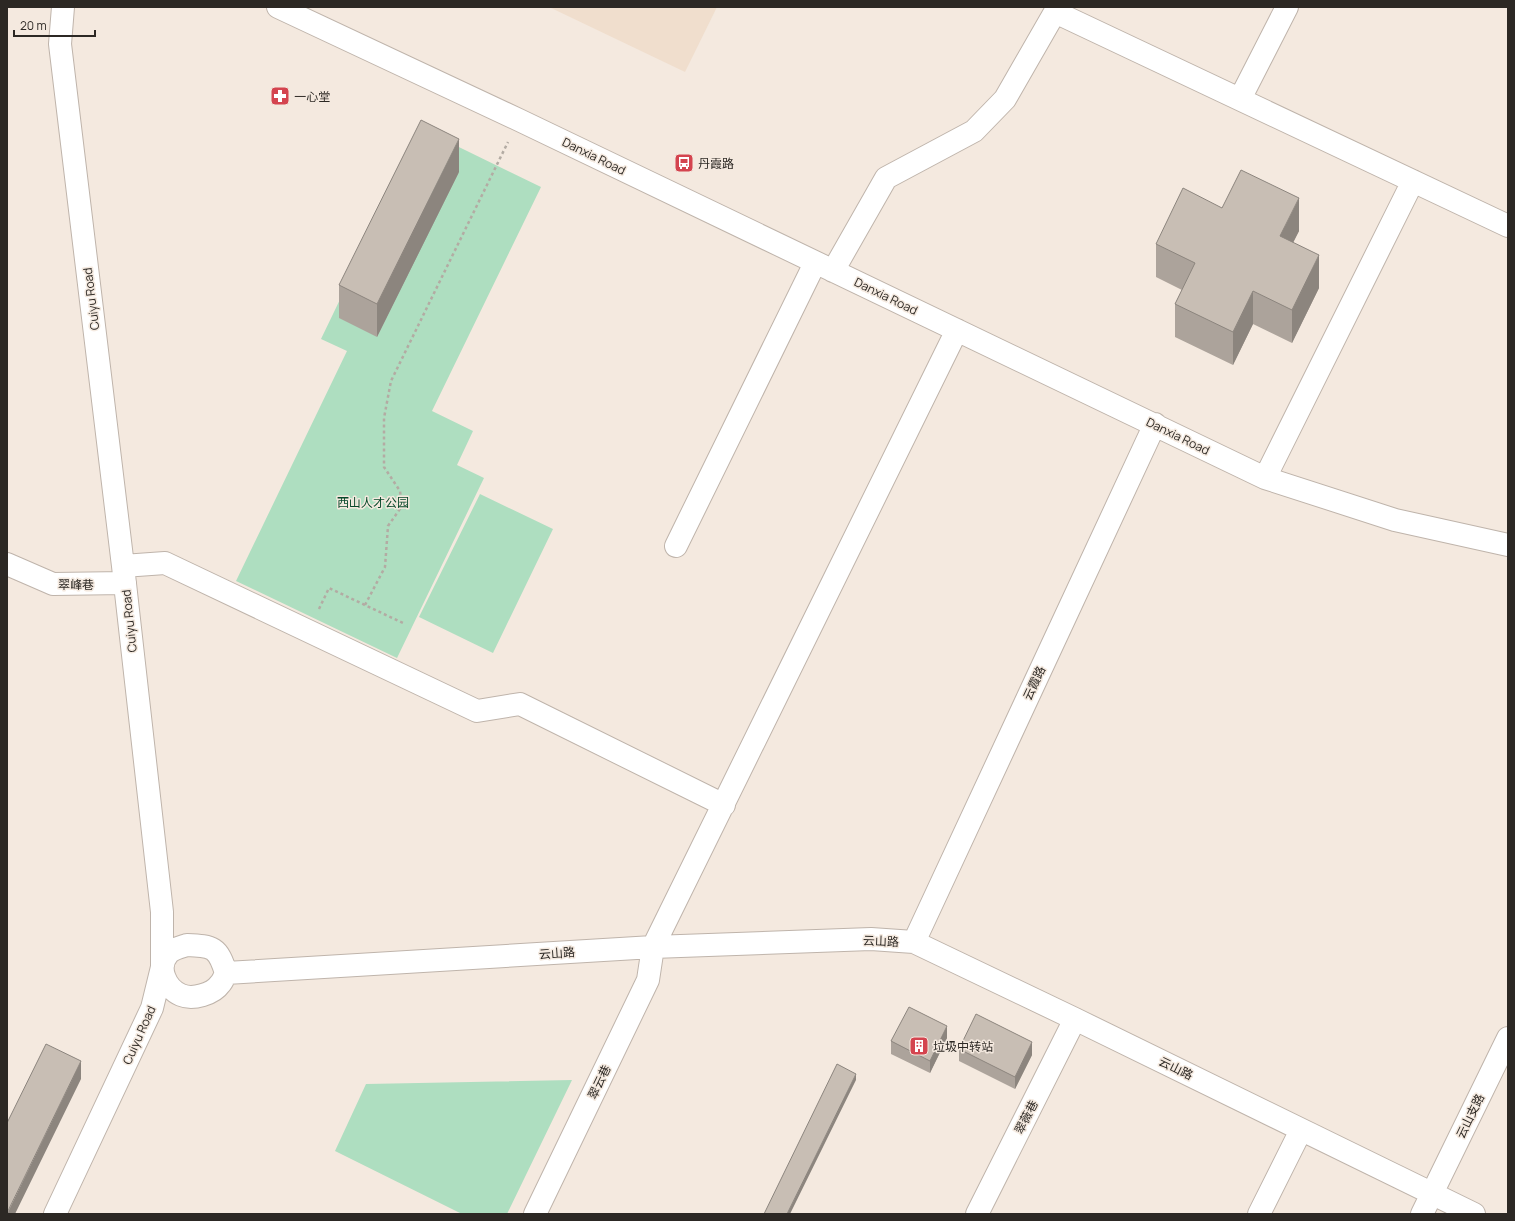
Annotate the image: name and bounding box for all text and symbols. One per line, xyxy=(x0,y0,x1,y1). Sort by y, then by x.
scale bar xyxy=(14,12,95,38)
text: 20 m xyxy=(20,17,47,34)
pharmacy icon: 一心堂 xyxy=(269,85,291,107)
place label: 一心堂 xyxy=(294,88,330,105)
street label: Danxia Road xyxy=(559,133,629,179)
bus stop icon: 丹霞路 xyxy=(673,152,695,174)
place label: 丹霞路 xyxy=(698,155,734,172)
street label: Cuiyu Road xyxy=(79,267,103,331)
street label: Danxia Road xyxy=(851,273,921,319)
street label: Danxia Road xyxy=(1143,413,1213,459)
park label: 西山人才公园 xyxy=(337,494,409,511)
street label: 翠峰巷 xyxy=(58,576,94,593)
street label: Cuiyu Road xyxy=(117,589,141,653)
street label: 云霞路 xyxy=(1019,663,1049,703)
street label: 云山路 xyxy=(863,932,899,950)
street label: 云山路 xyxy=(538,943,576,963)
street label: Cuiyu Road xyxy=(118,1003,160,1067)
building icon: 垃圾中转站 xyxy=(908,1035,930,1057)
place label: 垃圾中转站 xyxy=(933,1038,993,1055)
street label: 云山路 xyxy=(1156,1052,1196,1084)
street label: 翠云巷 xyxy=(583,1062,615,1102)
street label: 云山支路 xyxy=(1452,1091,1488,1141)
street label: 翠薇巷 xyxy=(1010,1097,1042,1137)

